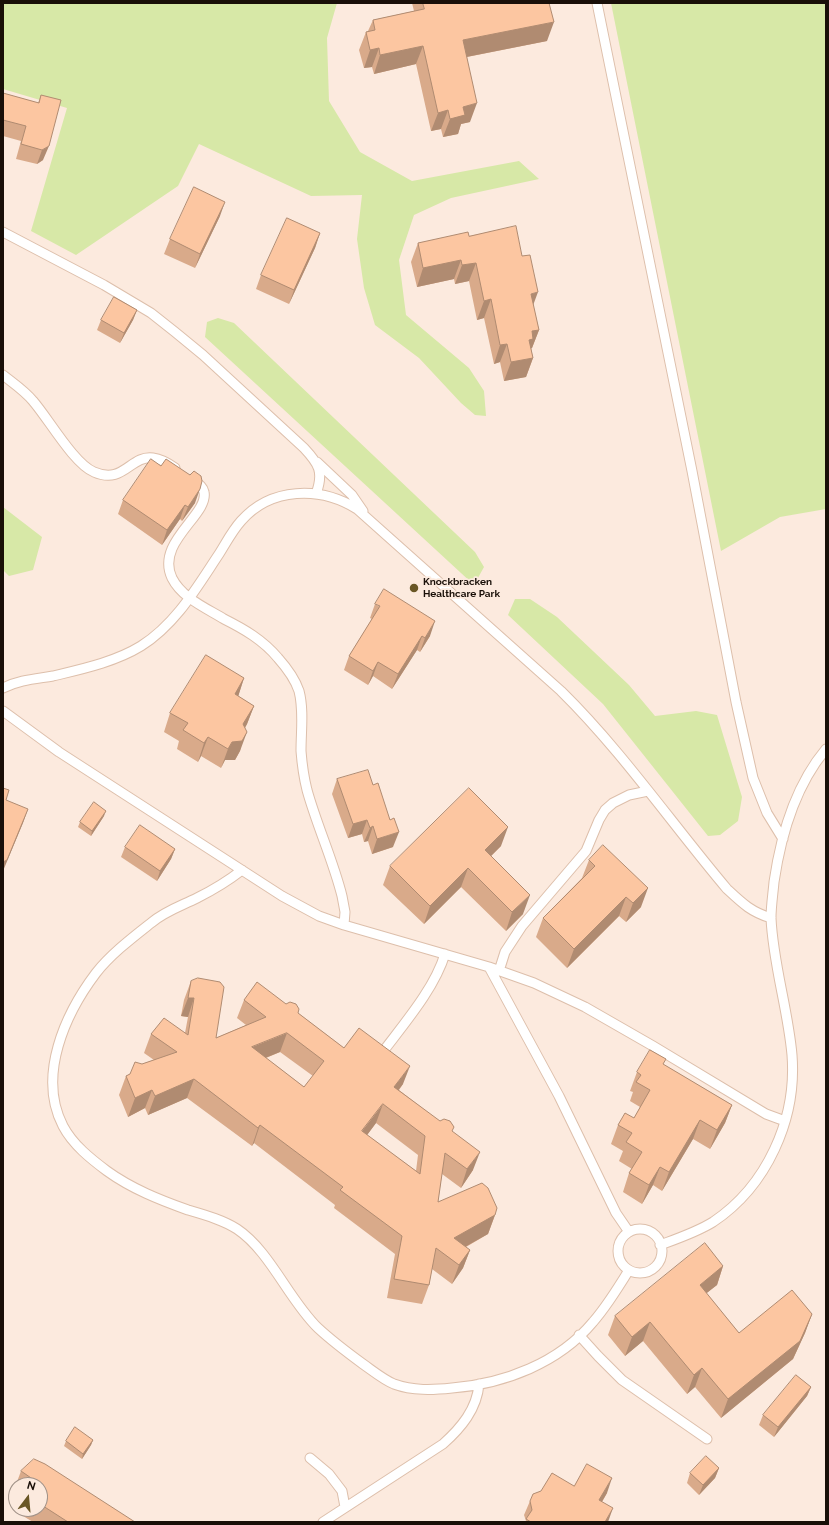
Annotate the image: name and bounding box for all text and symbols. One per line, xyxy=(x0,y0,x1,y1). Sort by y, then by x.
place label: Knockbracken Healthcare Park xyxy=(423,576,500,600)
marker: Knockbracken Healthcare Park xyxy=(408,582,420,594)
north arrow xyxy=(8,1477,48,1517)
text: N xyxy=(25,1479,37,1493)

